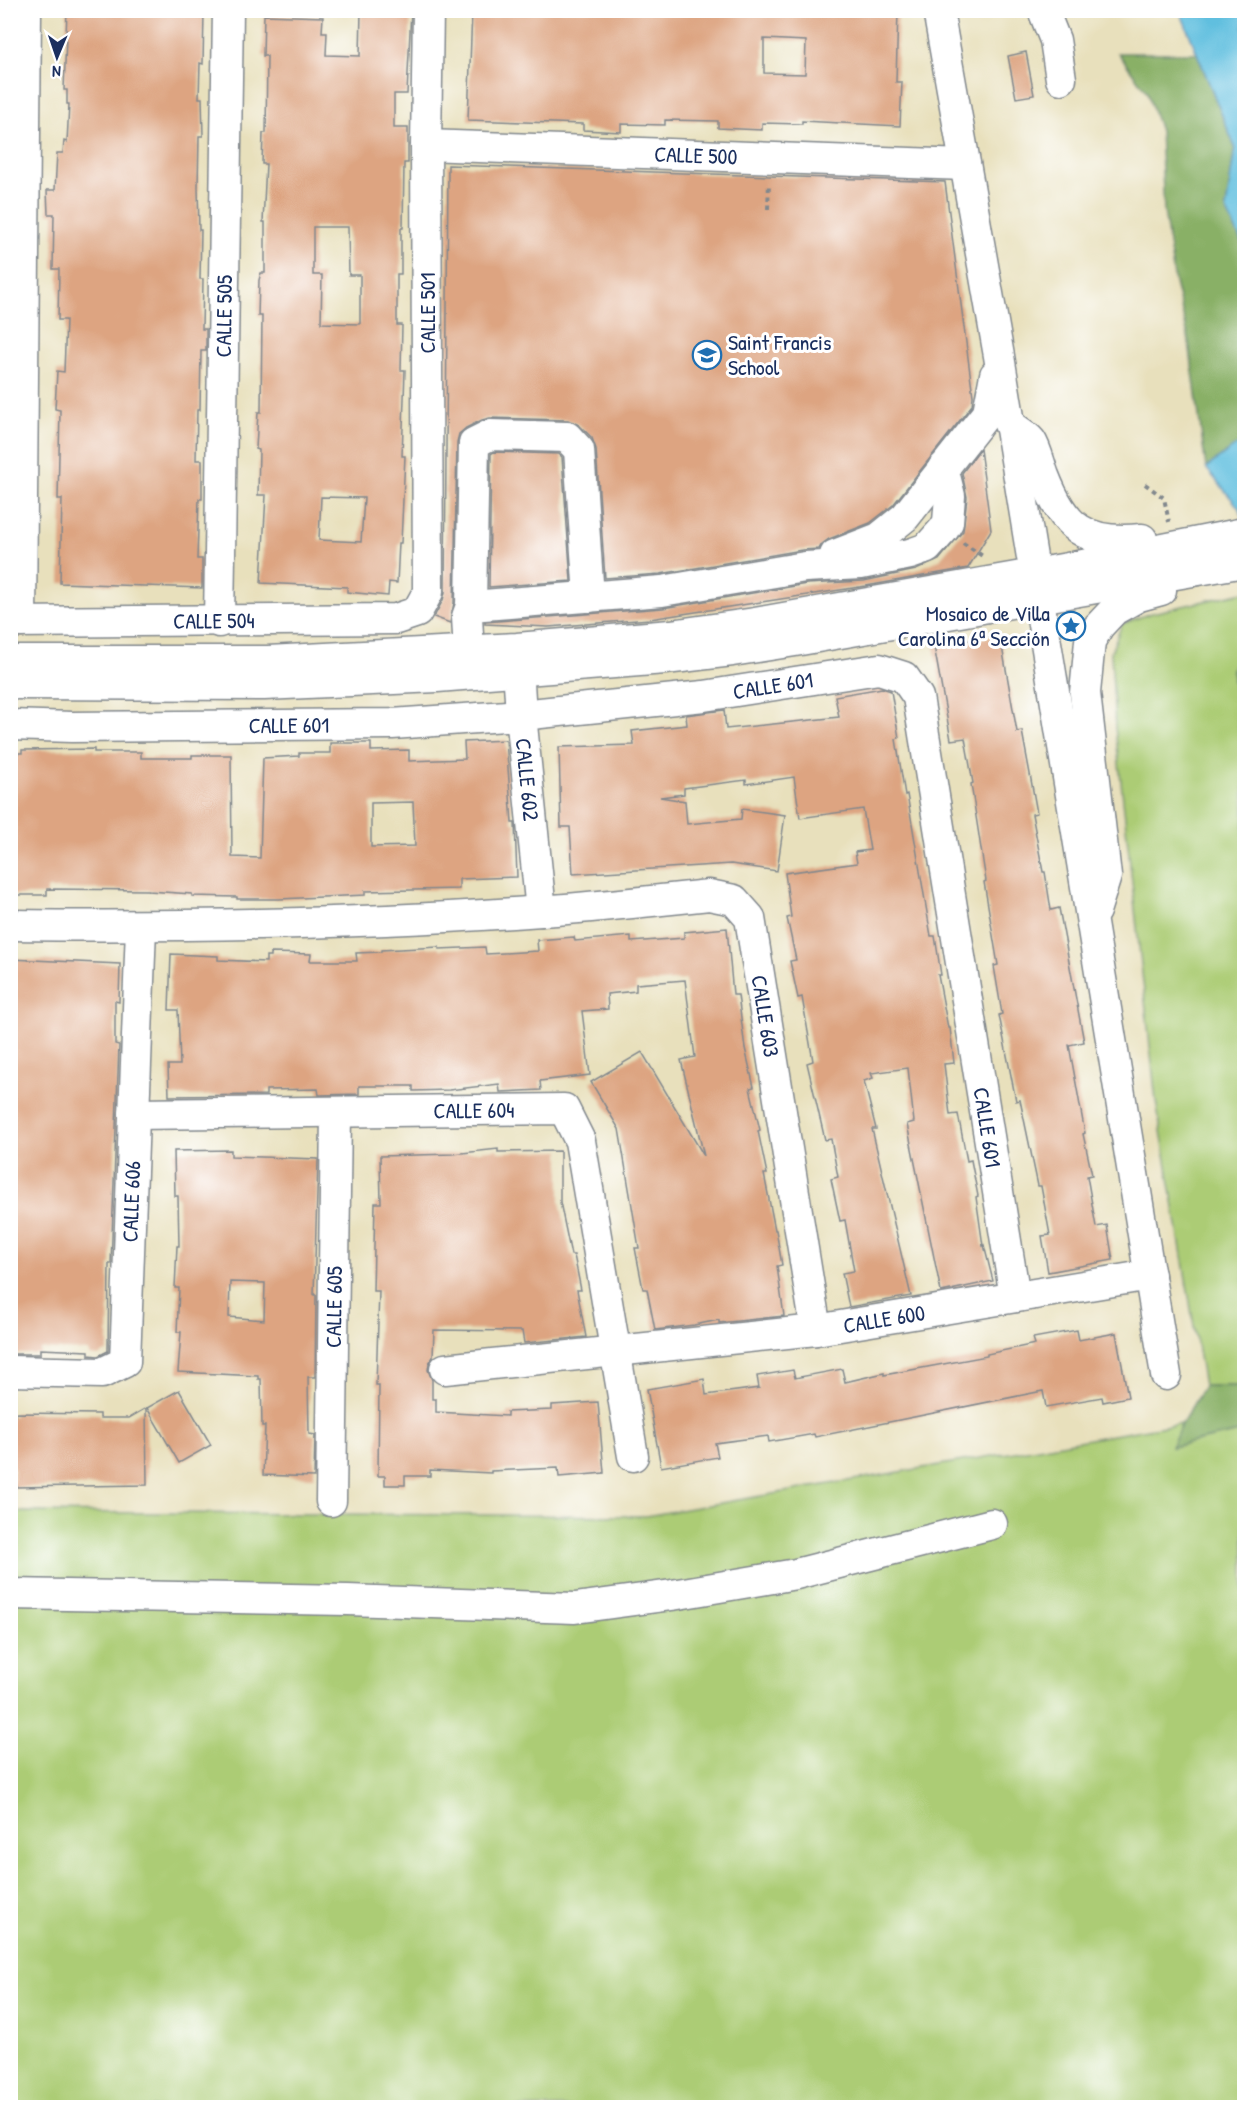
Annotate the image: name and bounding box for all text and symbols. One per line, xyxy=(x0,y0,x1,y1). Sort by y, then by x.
north arrow xyxy=(27,27,87,87)
text: N xyxy=(51,61,61,83)
street label: CALLE 500 xyxy=(654,138,738,172)
street label: CALLE 501 xyxy=(412,272,442,354)
street label: CALLE 505 xyxy=(208,275,239,357)
place label: Saint Francis School xyxy=(728,327,831,382)
school or university icon: Saint Francis School xyxy=(691,339,723,371)
place label: Mosaico de Villa Carolina 6ª Sección xyxy=(898,598,1050,653)
street label: CALLE 504 xyxy=(173,605,255,636)
place icon: Mosaico de Villa Carolina 6ª Sección xyxy=(1055,610,1087,642)
street label: CALLE 601 xyxy=(731,664,815,706)
street label: CALLE 601 xyxy=(249,710,329,740)
street label: CALLE 602 xyxy=(508,737,547,823)
street label: CALLE 603 xyxy=(744,973,787,1059)
street label: CALLE 601 xyxy=(966,1085,1009,1170)
street label: CALLE 604 xyxy=(433,1095,515,1126)
street label: CALLE 606 xyxy=(114,1160,147,1243)
street label: CALLE 605 xyxy=(318,1266,349,1348)
street label: CALLE 600 xyxy=(841,1297,927,1340)

